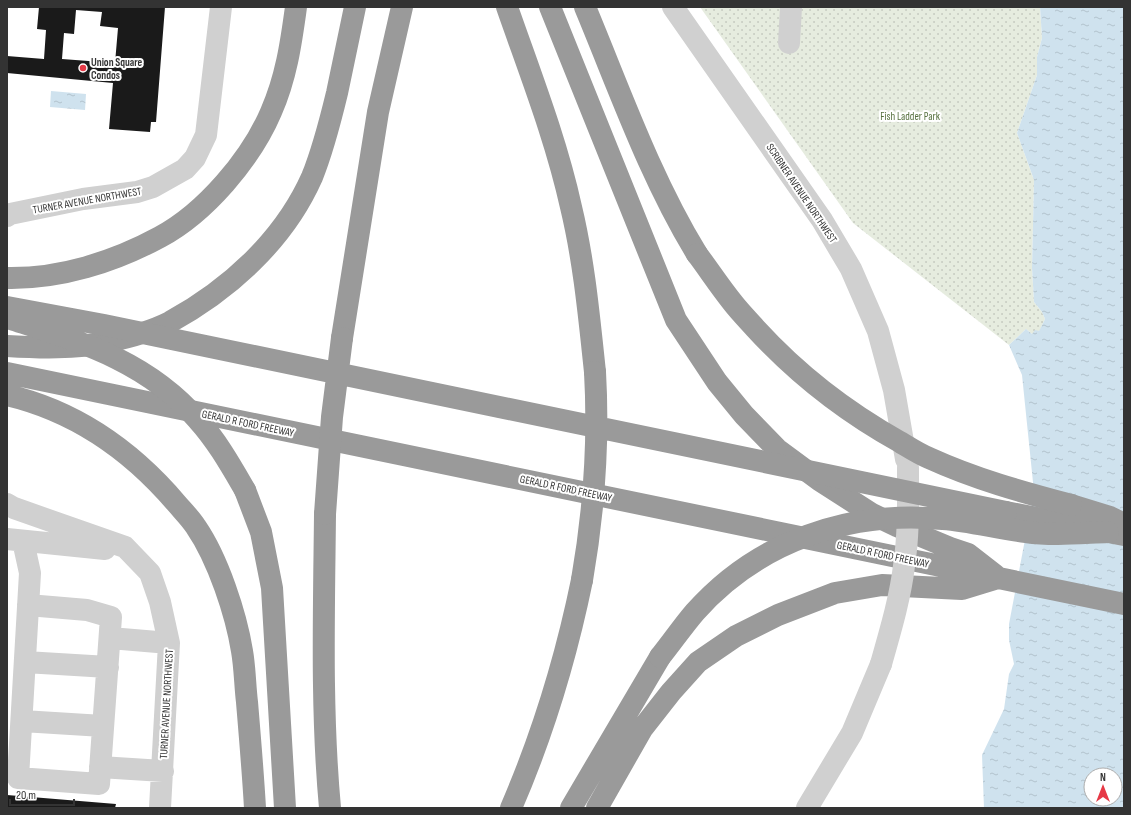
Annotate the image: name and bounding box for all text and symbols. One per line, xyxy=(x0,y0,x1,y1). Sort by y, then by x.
place label: Union Square Condos xyxy=(91,56,143,82)
marker: Union Square Condos xyxy=(78,63,88,73)
park label: Fish Ladder Park xyxy=(880,110,941,123)
street label: SCRIBNER AVENUE NORTHWEST xyxy=(763,141,840,246)
street label: TURNER AVENUE NORTHWEST xyxy=(32,184,143,216)
street label: GERALD R FORD FREEWAY xyxy=(201,407,296,440)
street label: GERALD R FORD FREEWAY xyxy=(519,472,614,505)
street label: GERALD R FORD FREEWAY xyxy=(836,538,931,571)
street label: TURNER AVENUE NORTHWEST xyxy=(157,648,176,759)
north arrow xyxy=(1083,767,1123,807)
text: N xyxy=(1100,771,1106,784)
scale bar xyxy=(10,781,74,807)
text: 20 m xyxy=(16,788,36,803)

